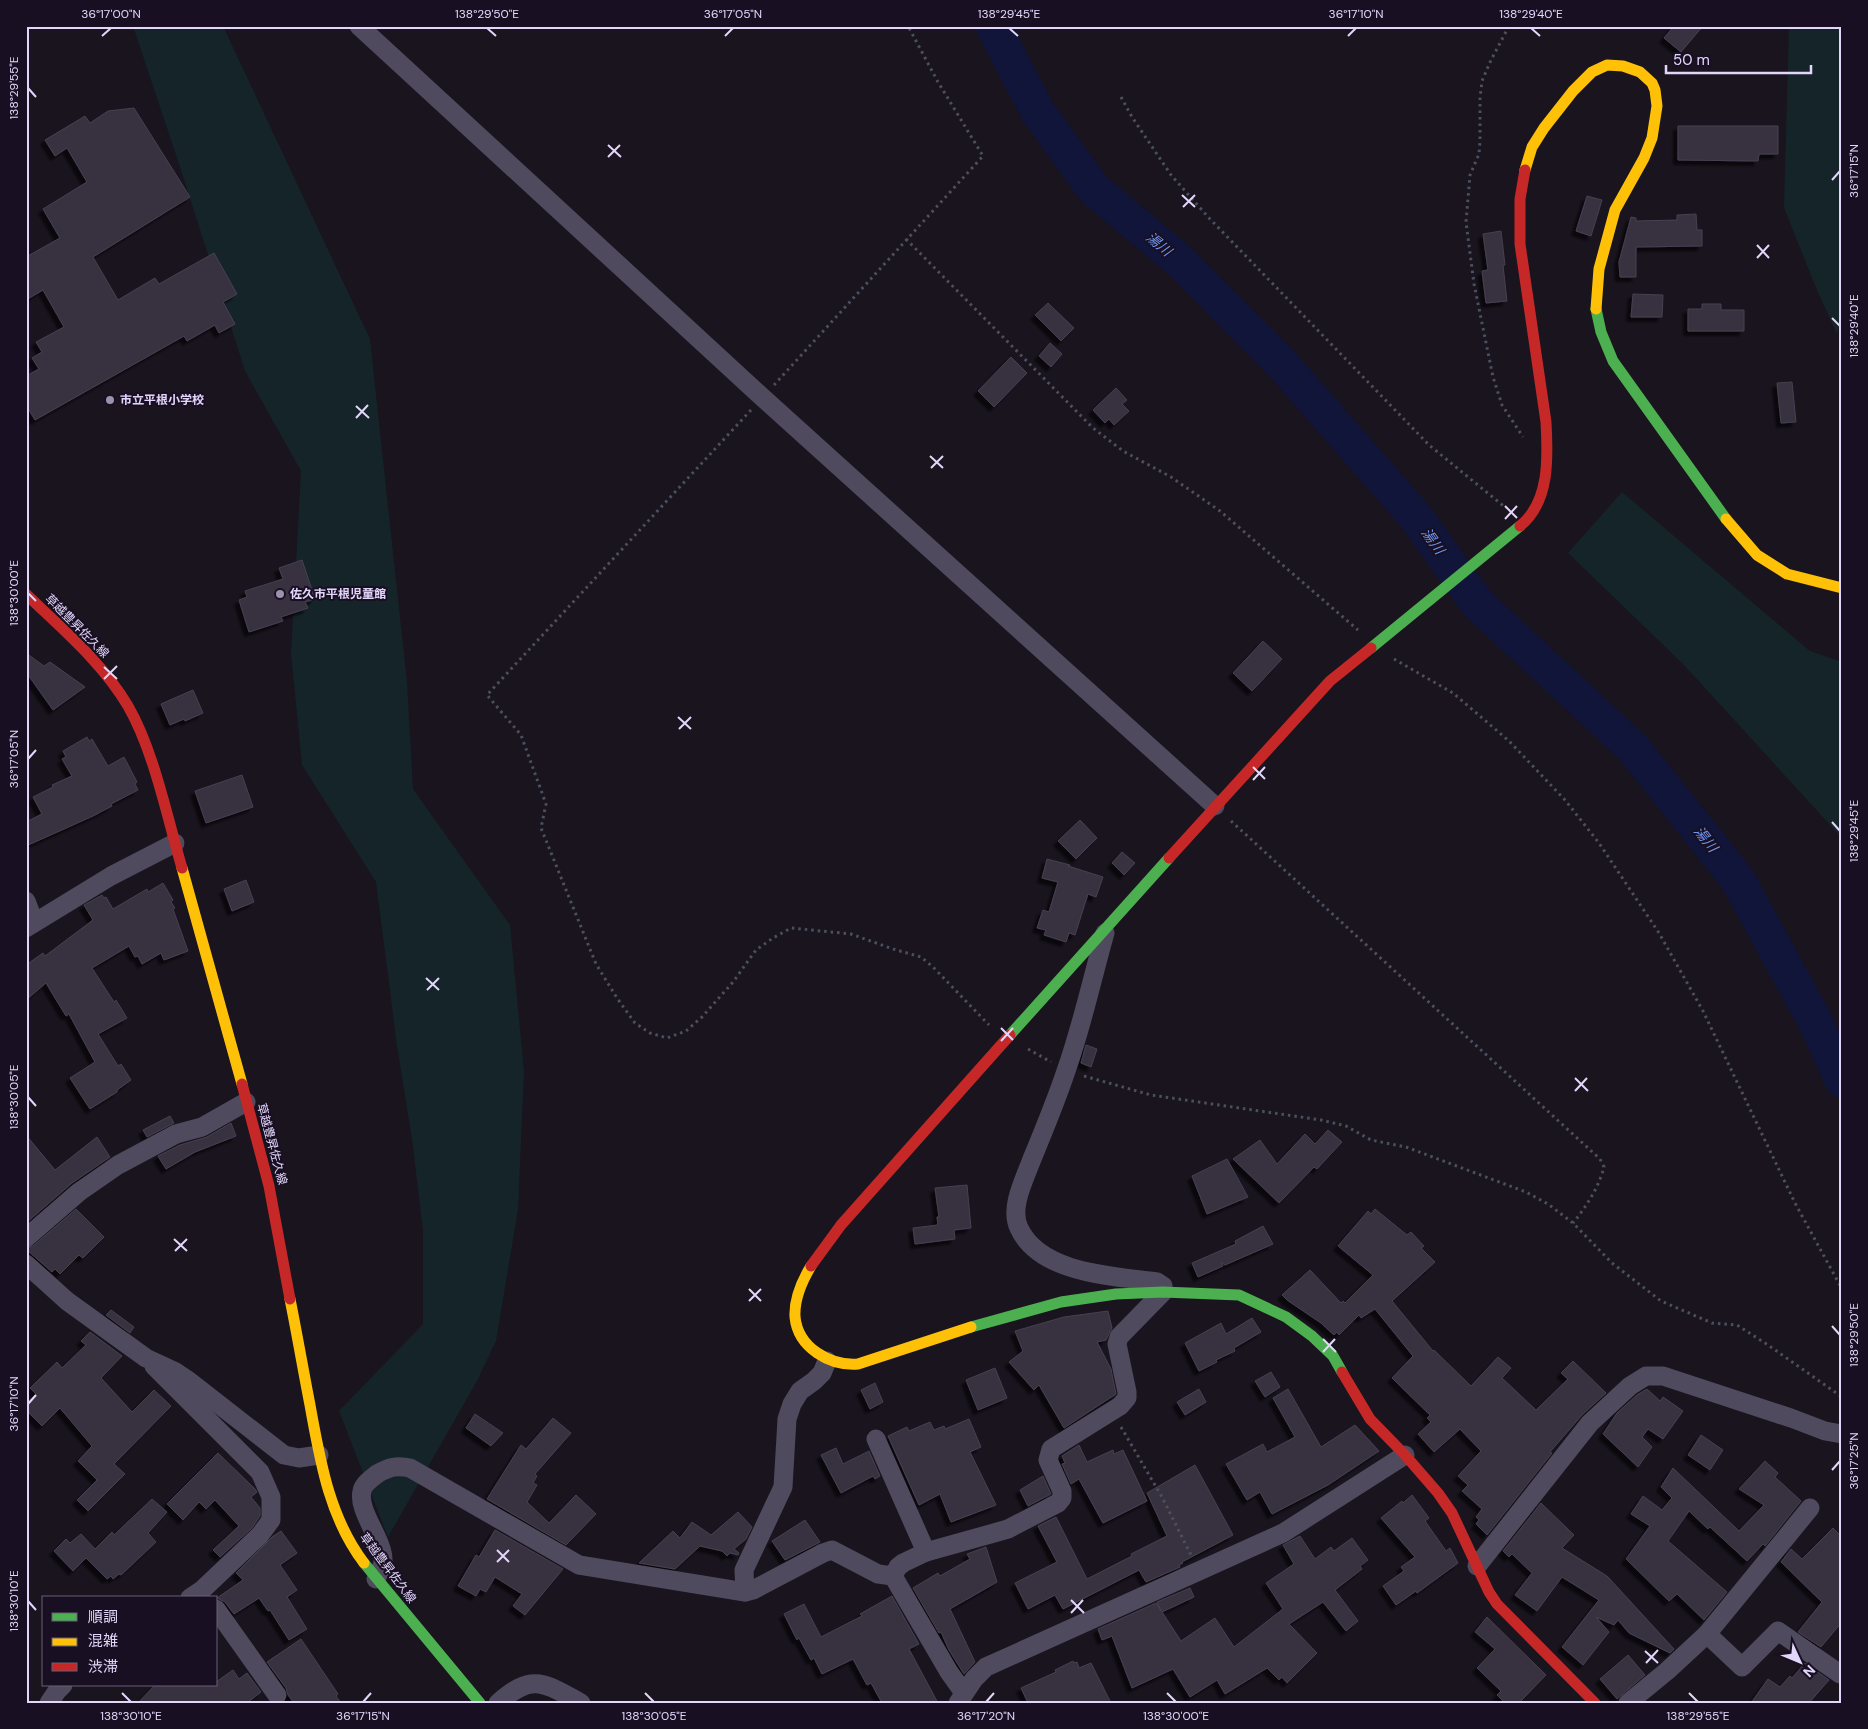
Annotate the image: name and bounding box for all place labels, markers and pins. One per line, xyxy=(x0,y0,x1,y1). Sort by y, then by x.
place label: 市立平根小学校 xyxy=(120,392,204,408)
marker: 市立平根小学校 xyxy=(104,394,116,406)
place label: 佐久市平根児童館 xyxy=(290,586,386,602)
marker: 佐久市平根児童館 xyxy=(274,588,286,600)

